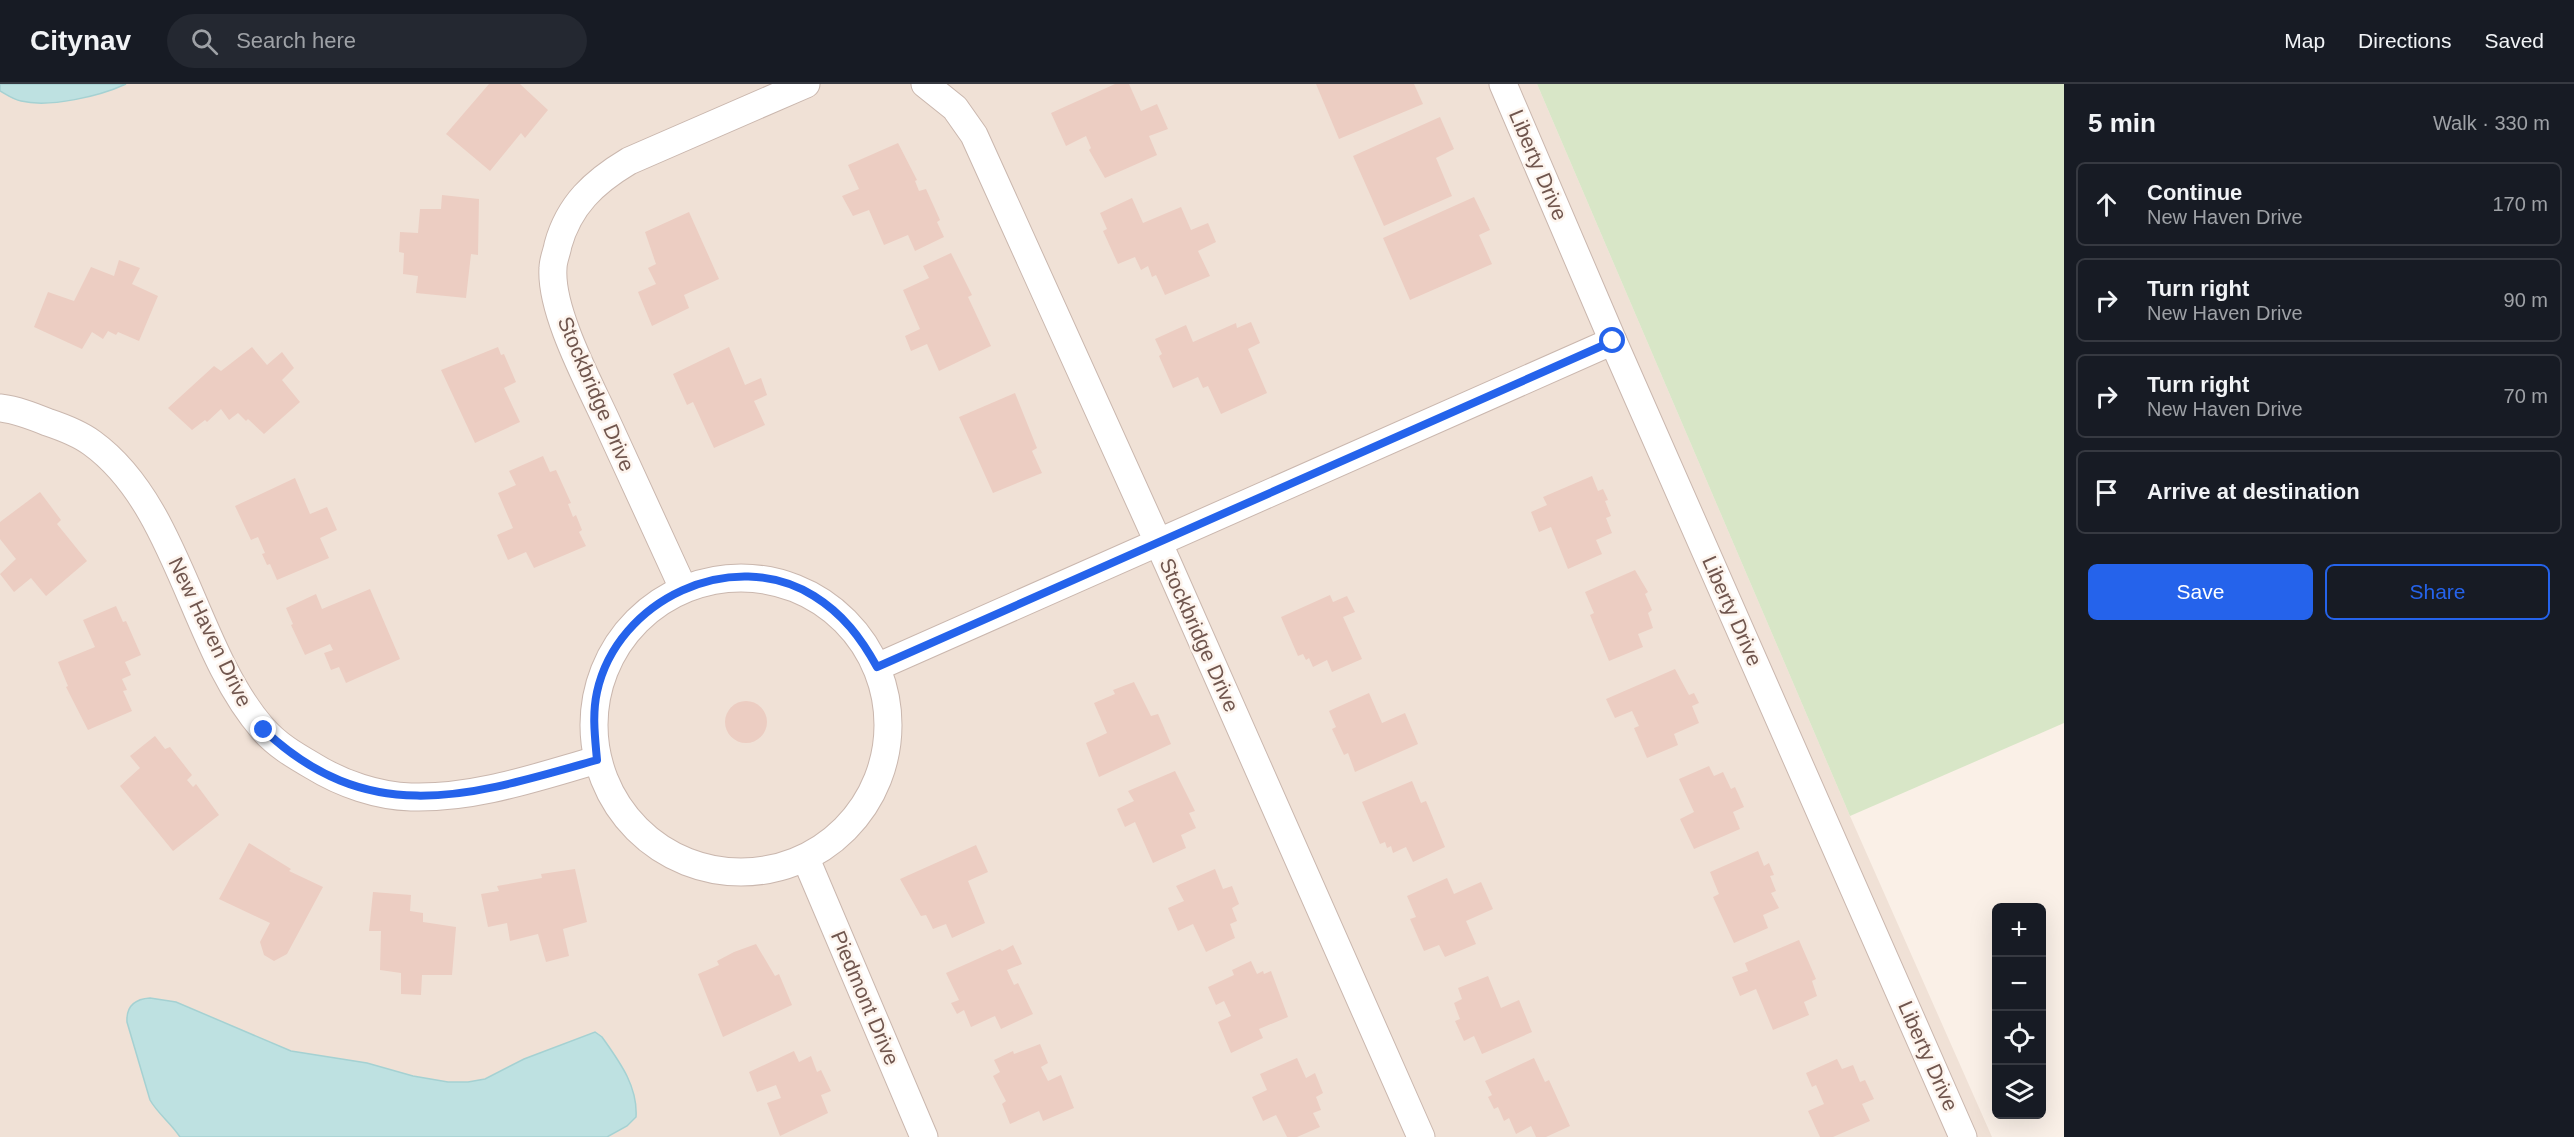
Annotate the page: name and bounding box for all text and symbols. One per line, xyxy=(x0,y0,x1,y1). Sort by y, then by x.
search box xyxy=(167,14,587,68)
text: Citynav xyxy=(30,25,131,56)
icon: search xyxy=(188,25,221,58)
text: Search here xyxy=(236,28,356,53)
text: Map xyxy=(2284,29,2325,52)
text: Directions xyxy=(2358,29,2451,52)
text: Saved xyxy=(2484,29,2544,52)
street label: Liberty Drive xyxy=(1505,106,1572,224)
text: 5 min xyxy=(2088,108,2156,138)
text: Walk · 330 m xyxy=(2433,112,2550,134)
text: Continue xyxy=(2147,180,2242,205)
icon: ahead xyxy=(2090,188,2123,221)
text: 170 m xyxy=(2492,193,2548,215)
text: New Haven Drive xyxy=(2147,206,2303,228)
text: Turn right xyxy=(2147,276,2249,301)
icon: right xyxy=(2090,284,2123,317)
text: 90 m xyxy=(2504,289,2548,311)
text: New Haven Drive xyxy=(2147,302,2303,324)
street label: Stockbridge Drive xyxy=(553,313,639,475)
route start xyxy=(1599,327,1625,353)
text: Turn right xyxy=(2147,372,2249,397)
icon: right xyxy=(2090,380,2123,413)
text: 70 m xyxy=(2504,385,2548,407)
text: New Haven Drive xyxy=(2147,398,2303,420)
icon: arrive xyxy=(2090,476,2123,509)
text: Arrive at destination xyxy=(2147,479,2360,504)
street label: Liberty Drive xyxy=(1698,552,1767,669)
street label: New Haven Drive xyxy=(164,553,257,710)
street label: Stockbridge Drive xyxy=(1155,554,1244,715)
button: Save xyxy=(2088,564,2313,620)
button: Share xyxy=(2325,564,2550,620)
route end xyxy=(250,716,276,742)
map controls xyxy=(1992,903,2046,1119)
button: + xyxy=(1992,903,2046,957)
street label: Piedmont Drive xyxy=(827,927,904,1068)
button: − xyxy=(1992,957,2046,1011)
street label: Liberty Drive xyxy=(1894,997,1963,1114)
button: locate xyxy=(1992,1011,2046,1065)
button: layers xyxy=(1992,1065,2046,1119)

